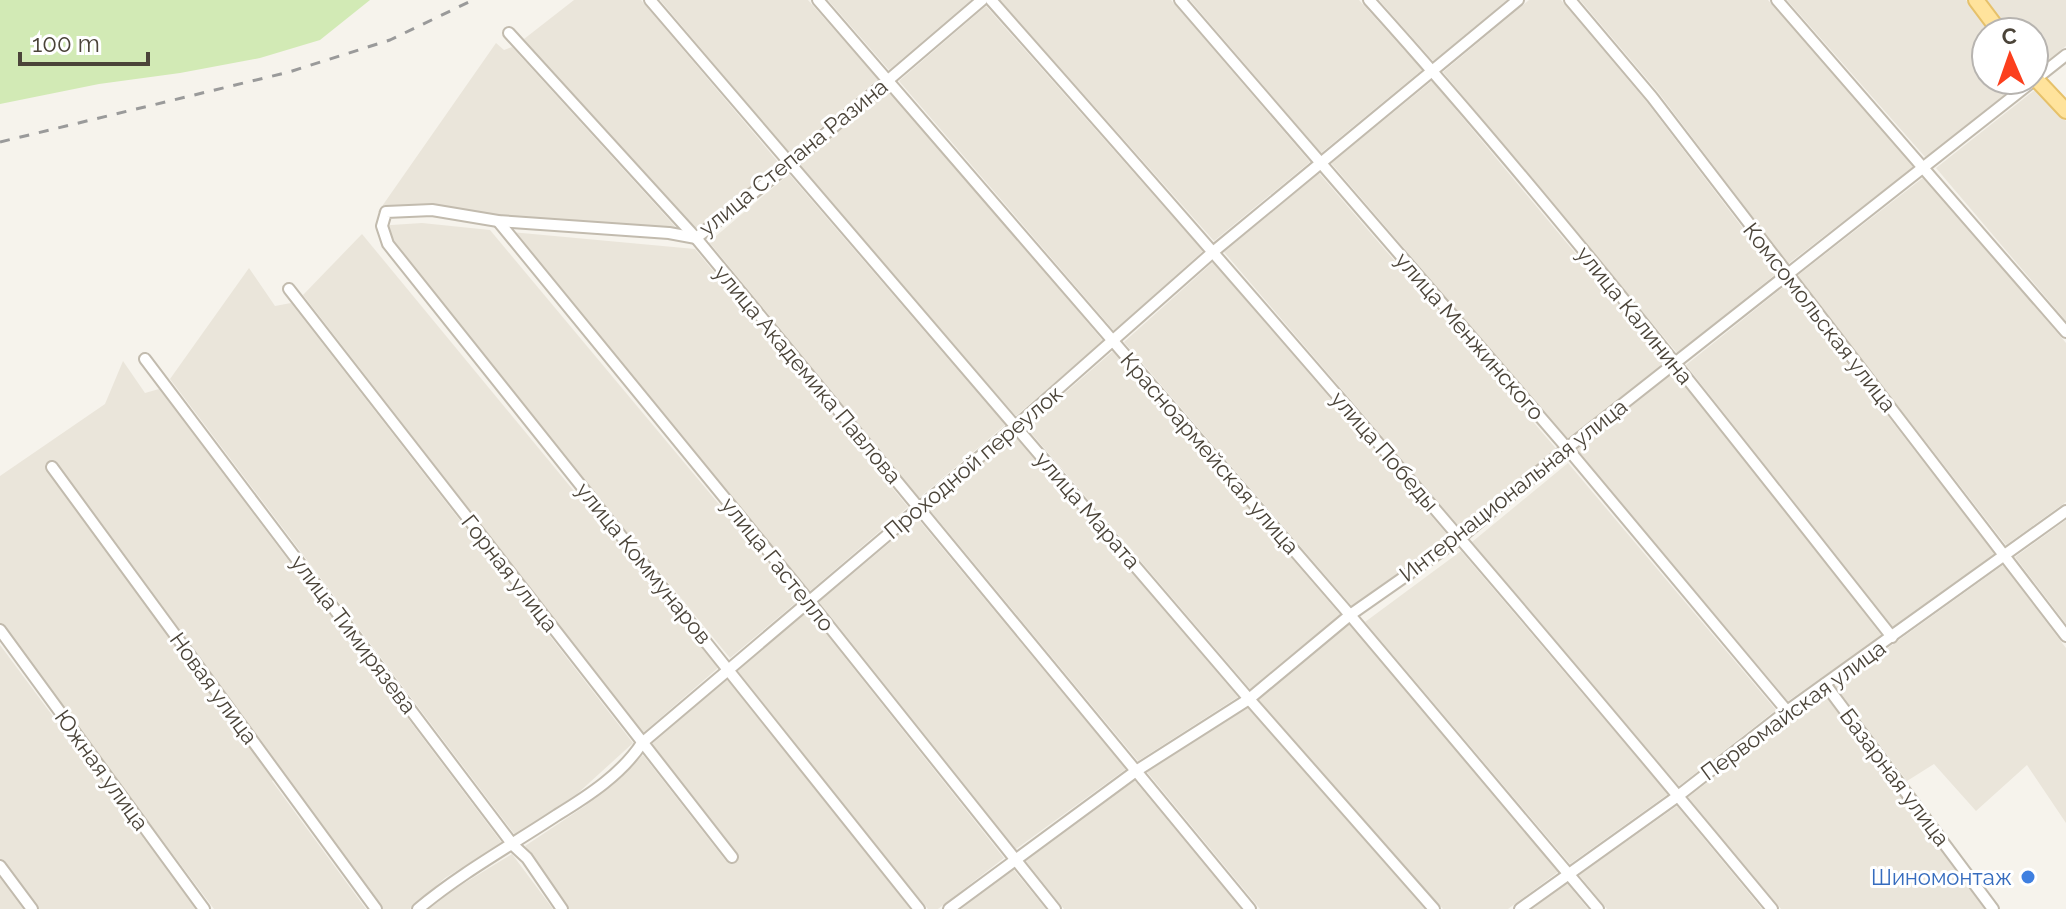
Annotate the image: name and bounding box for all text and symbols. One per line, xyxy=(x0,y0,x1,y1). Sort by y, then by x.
scale bar xyxy=(20,16,148,66)
north arrow xyxy=(1970,16,2050,96)
text: С xyxy=(2001,23,2017,49)
text: 100 m xyxy=(32,29,100,58)
street label: улица Степана Разина xyxy=(694,73,892,241)
street label: Комсомольская улица xyxy=(1738,217,1902,417)
street label: улица Калинина xyxy=(1571,241,1699,389)
street label: улица Менжинского xyxy=(1390,247,1550,425)
street label: улица Академика Павлова xyxy=(709,259,907,489)
street label: Красноармейская улица xyxy=(1115,347,1305,559)
street label: Проходной переулок xyxy=(879,380,1067,544)
street label: улица Победы xyxy=(1326,386,1444,516)
street label: Интернациональная улица xyxy=(1394,393,1632,587)
street label: улица Марата xyxy=(1030,446,1146,574)
street label: улица Коммунаров xyxy=(571,477,717,649)
street label: улица Гастелло xyxy=(716,492,840,636)
street label: Горная улица xyxy=(456,509,564,637)
street label: улица Тимирязева xyxy=(286,550,422,718)
street label: Новая улица xyxy=(165,627,263,749)
street label: Первомайская улица xyxy=(1696,634,1890,786)
street label: Базарная улица xyxy=(1835,703,1955,851)
street label: Южная улица xyxy=(50,705,154,835)
place label: Шиномонтаж xyxy=(1871,864,2012,890)
marker: Шиномонтаж xyxy=(2019,868,2037,886)

